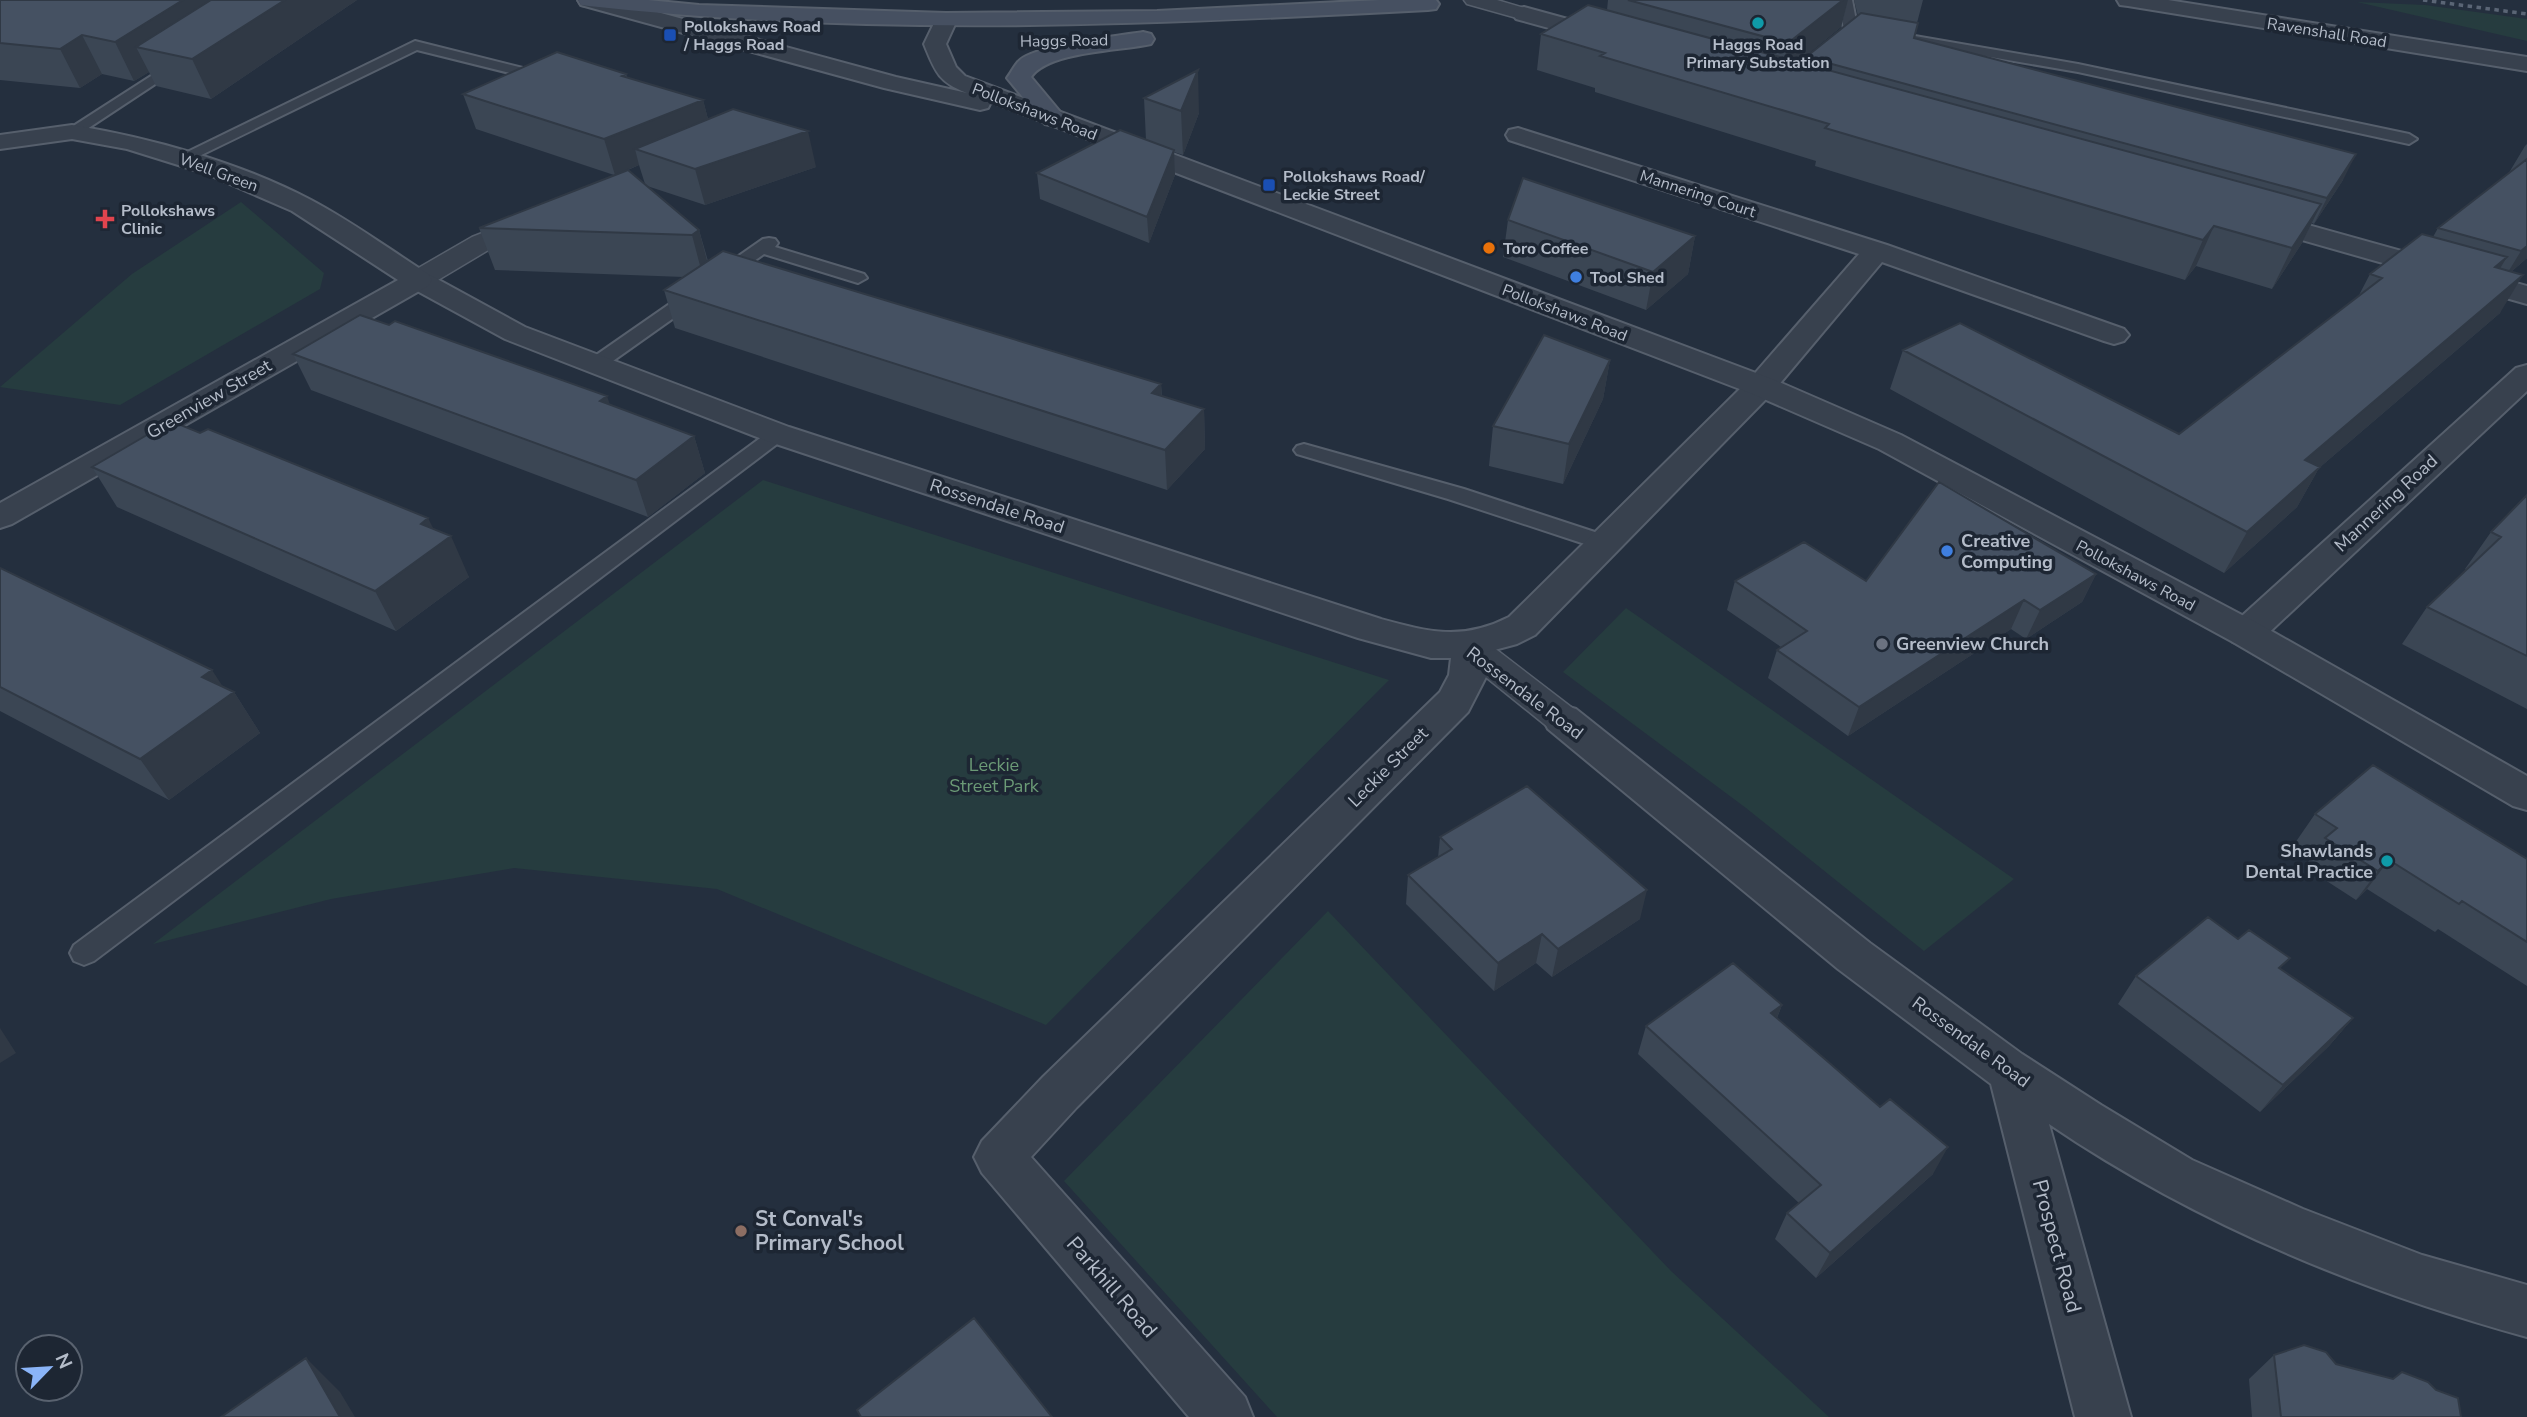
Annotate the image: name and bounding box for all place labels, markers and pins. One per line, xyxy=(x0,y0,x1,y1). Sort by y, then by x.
marker: Haggs Road Primary Substation xyxy=(1750,15,1766,31)
place label: Pollokshaws Road / Haggs Road xyxy=(683,16,821,56)
marker: Pollokshaws Road / Haggs Road xyxy=(662,27,678,43)
place label: Haggs Road Primary Substation xyxy=(1686,34,1830,74)
place label: Pollokshaws Road/ Leckie Street xyxy=(1283,166,1426,206)
marker: Pollokshaws Road/ Leckie Street xyxy=(1261,177,1277,193)
place label: Pollokshaws Clinic xyxy=(121,200,215,240)
marker: Pollokshaws Clinic xyxy=(95,209,115,229)
place label: Toro Coffee xyxy=(1503,238,1589,260)
marker: Toro Coffee xyxy=(1481,240,1497,256)
place label: Tool Shed xyxy=(1590,267,1664,289)
marker: Tool Shed xyxy=(1568,269,1584,285)
place label: Creative Computing xyxy=(1961,529,2053,574)
marker: Creative Computing xyxy=(1939,543,1955,559)
place label: Greenview Church xyxy=(1896,632,2049,656)
marker: Greenview Church xyxy=(1874,636,1890,652)
place label: Shawlands Dental Practice xyxy=(2245,839,2373,884)
marker: Shawlands Dental Practice xyxy=(2379,853,2395,869)
place label: St Conval's Primary School xyxy=(755,1205,904,1257)
marker: St Conval's Primary School xyxy=(733,1223,749,1239)

